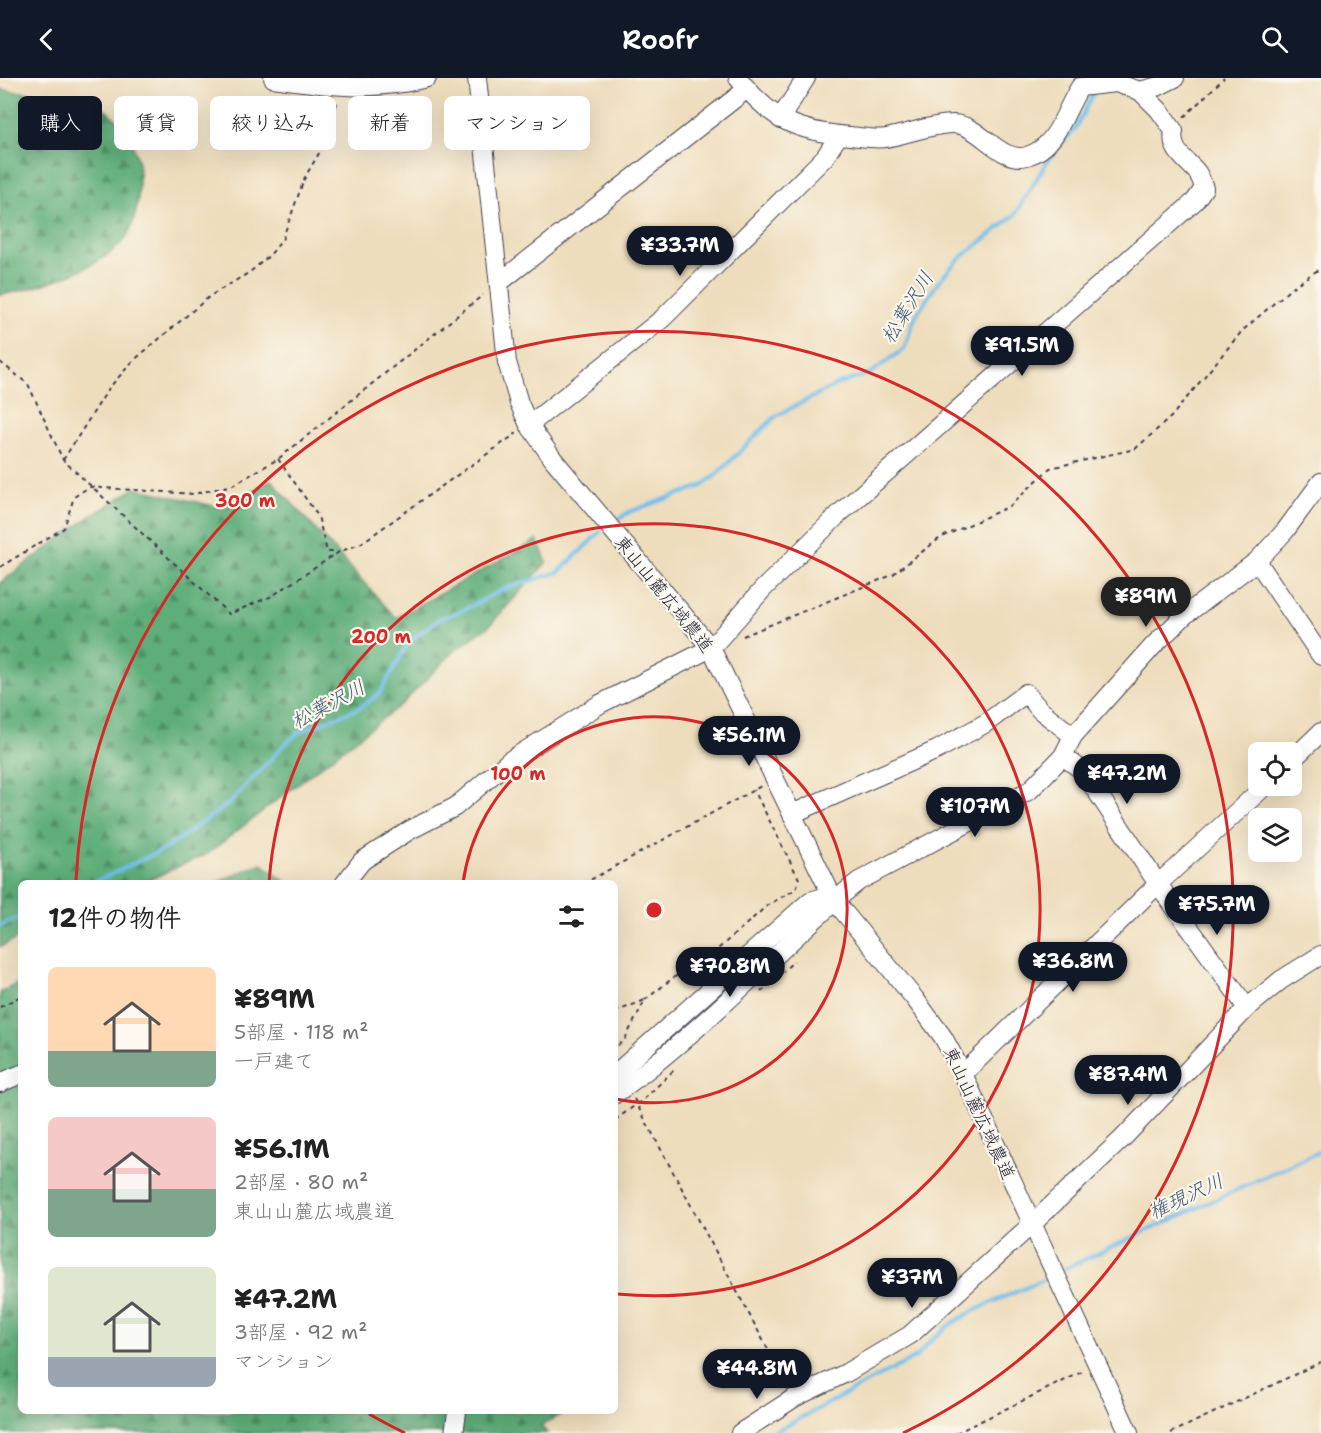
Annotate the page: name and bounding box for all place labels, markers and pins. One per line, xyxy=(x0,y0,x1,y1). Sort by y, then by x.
pin: ¥33.7M xyxy=(631,226,729,277)
pin: ¥91.5M xyxy=(973,326,1071,377)
pin: ¥89M xyxy=(1110,577,1182,628)
pin: ¥56.1M xyxy=(700,716,798,767)
pin: ¥47.2M xyxy=(1078,754,1176,805)
pin: ¥107M xyxy=(933,787,1017,838)
pin: ¥75.7M xyxy=(1168,885,1266,936)
centre of rings xyxy=(644,900,664,920)
pin: ¥36.8M xyxy=(1024,942,1122,993)
pin: ¥70.8M xyxy=(681,947,779,998)
pin: ¥87.4M xyxy=(1079,1055,1177,1106)
pin: ¥37M xyxy=(876,1258,948,1309)
pin: ¥44.8M xyxy=(708,1349,806,1400)

